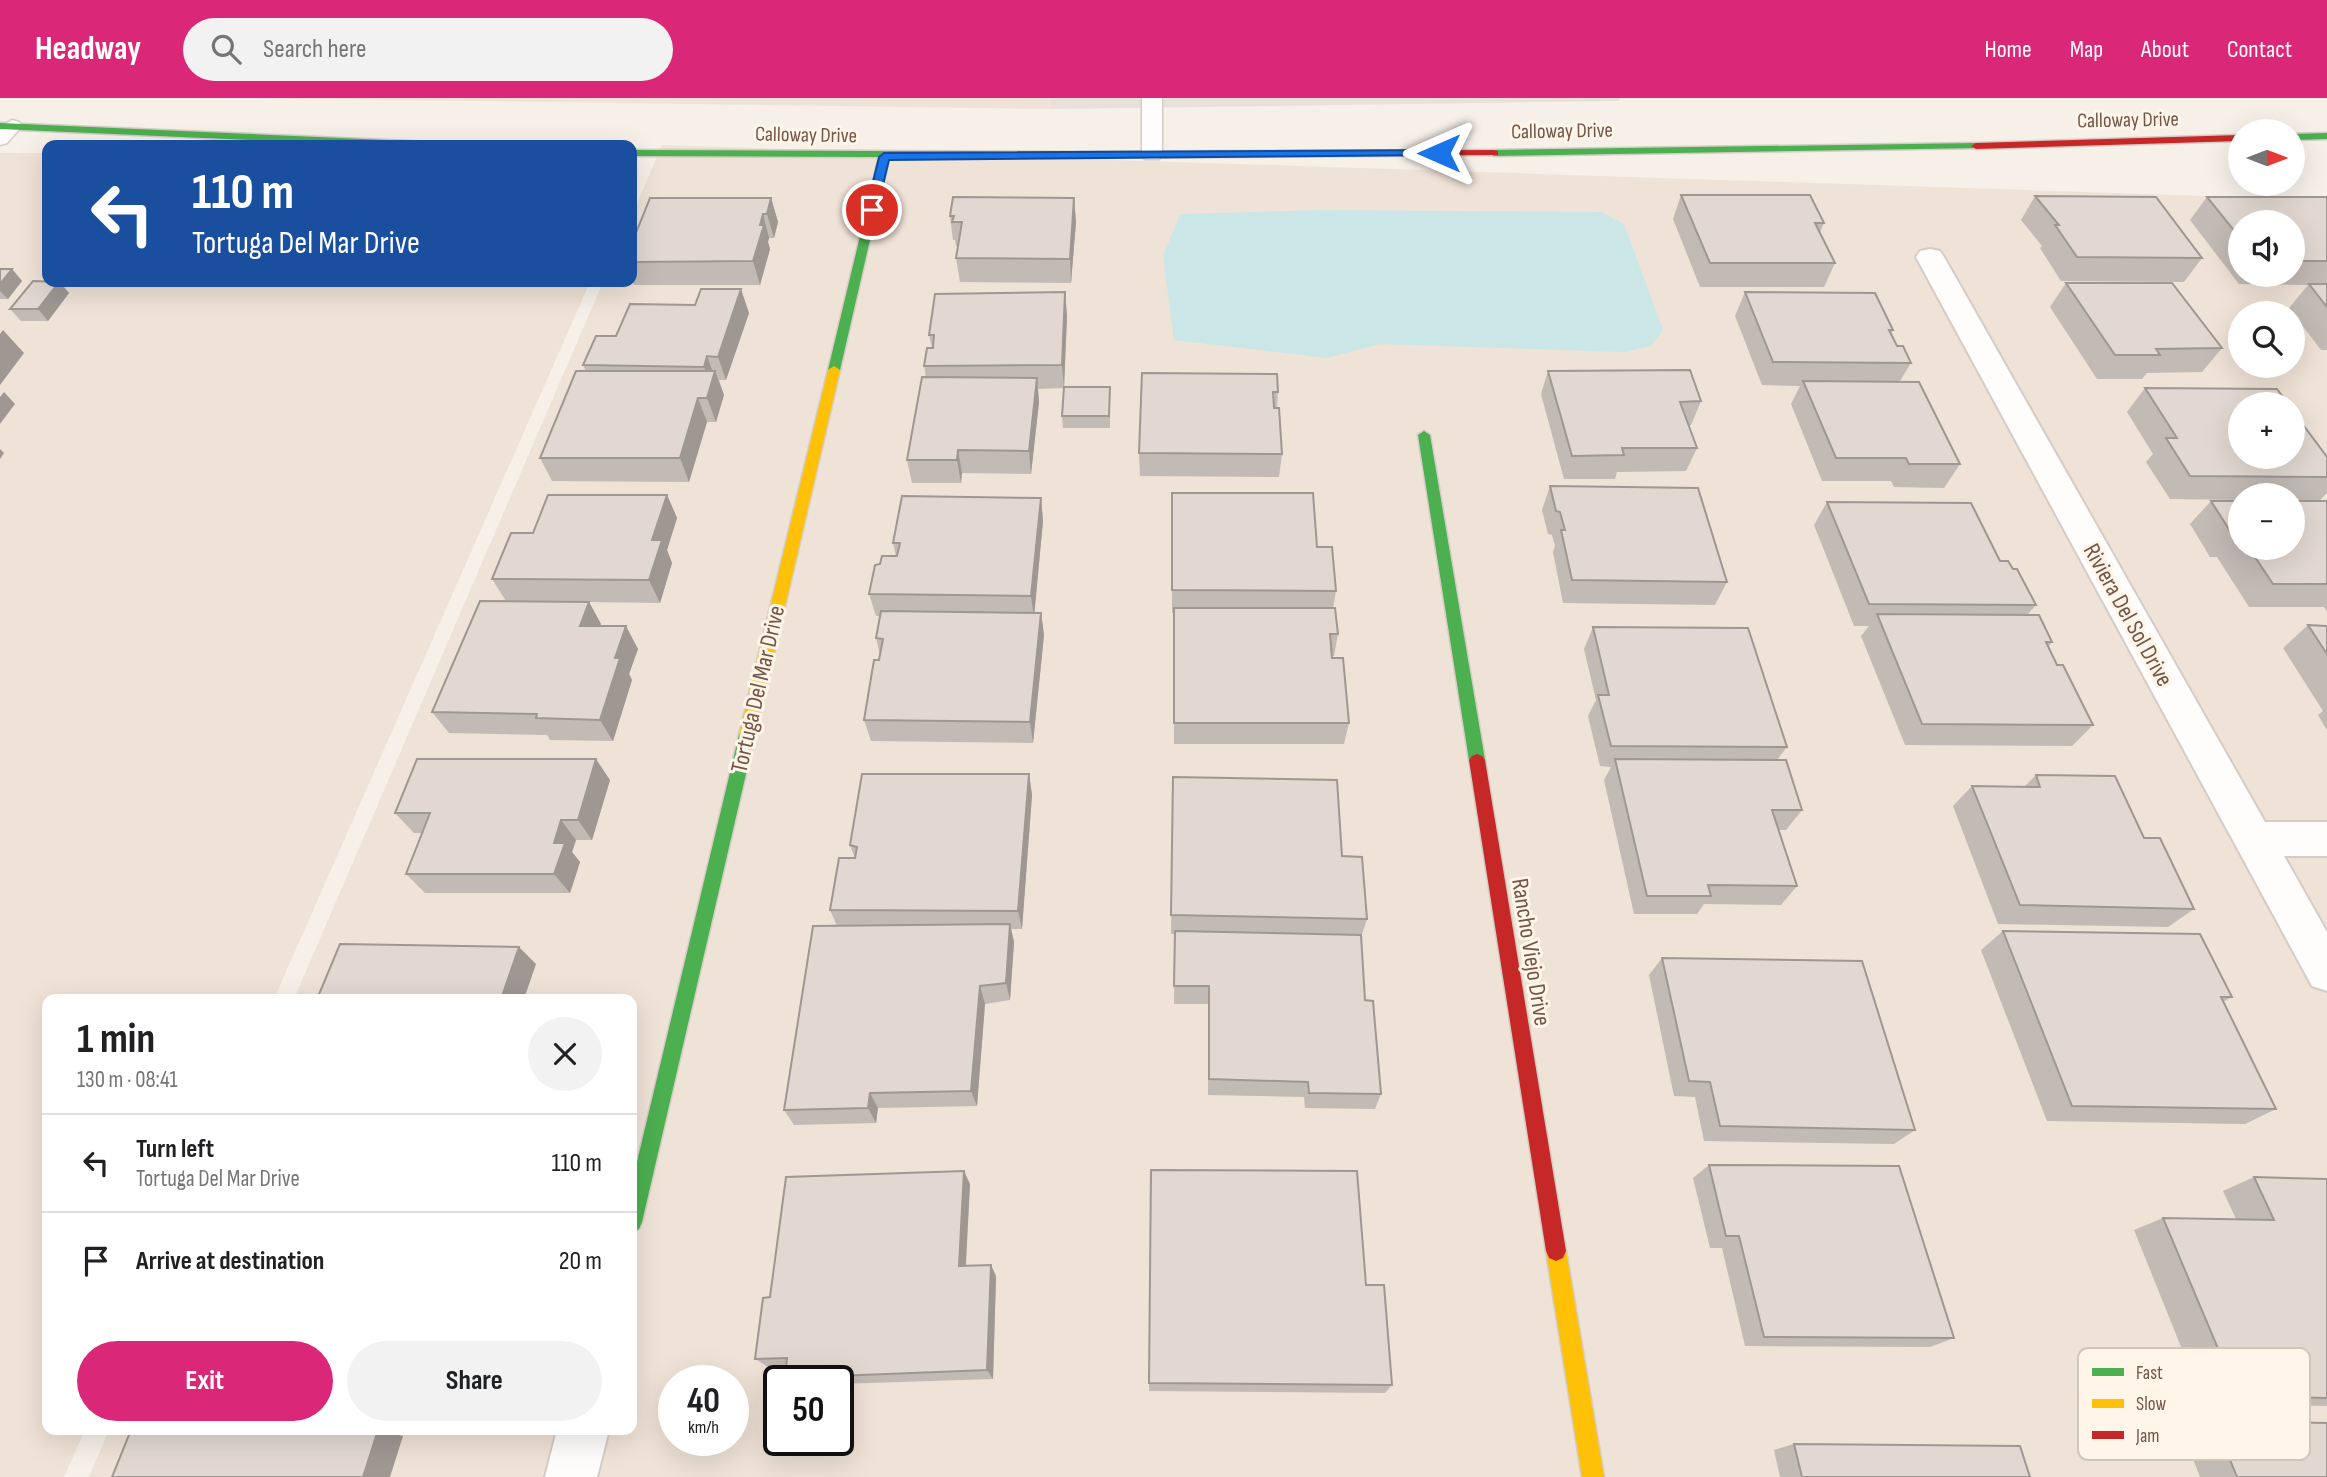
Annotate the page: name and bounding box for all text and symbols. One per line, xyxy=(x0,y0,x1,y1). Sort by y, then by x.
search box xyxy=(183,18,673,81)
text: Headway xyxy=(35,29,141,69)
icon: search xyxy=(207,30,245,68)
text: Search here xyxy=(263,34,366,65)
text: Home xyxy=(1984,35,2032,64)
text: Map xyxy=(2070,35,2103,64)
text: About xyxy=(2141,35,2189,64)
text: Contact xyxy=(2227,35,2292,64)
street label: Calloway Drive xyxy=(2077,107,2179,133)
position arrow xyxy=(1402,116,1476,190)
street label: Calloway Drive xyxy=(1511,118,1613,144)
north arrow xyxy=(2228,119,2305,196)
map controls xyxy=(2228,119,2305,560)
street label: Calloway Drive xyxy=(755,122,857,148)
text: 110 m xyxy=(192,164,294,223)
icon: left xyxy=(77,168,168,259)
pin xyxy=(842,180,902,240)
icon: arrive xyxy=(853,191,891,229)
button: sound xyxy=(2228,210,2305,287)
text: Tortuga Del Mar Drive xyxy=(192,224,420,263)
button: search xyxy=(2228,301,2305,378)
button: + xyxy=(2228,392,2305,469)
button: − xyxy=(2228,483,2305,560)
street label: Riviera Del Sol Drive xyxy=(2077,539,2179,691)
street label: Tortuga Del Mar Drive xyxy=(725,603,791,775)
street label: Rancho Viejo Drive xyxy=(1505,876,1557,1028)
text: 1 min xyxy=(77,1014,155,1065)
button: close xyxy=(528,1017,602,1091)
text: 130 m · 08:41 xyxy=(77,1066,178,1094)
text: Turn left xyxy=(136,1134,214,1165)
icon: left xyxy=(77,1144,115,1182)
text: 110 m xyxy=(551,1148,602,1179)
text: Tortuga Del Mar Drive xyxy=(136,1165,300,1193)
icon: arrive xyxy=(77,1242,115,1280)
text: Arrive at destination xyxy=(136,1246,324,1277)
text: 20 m xyxy=(559,1246,602,1277)
button: Exit xyxy=(77,1341,333,1421)
button: Share xyxy=(347,1341,602,1421)
legend xyxy=(2078,1348,2310,1460)
text: Fast xyxy=(2136,1362,2163,1385)
speed limit sign: 50 xyxy=(763,1365,854,1456)
text: 40 xyxy=(687,1380,720,1423)
text: Slow xyxy=(2136,1393,2166,1416)
text: km/h xyxy=(688,1417,719,1438)
text: Jam xyxy=(2135,1425,2159,1448)

